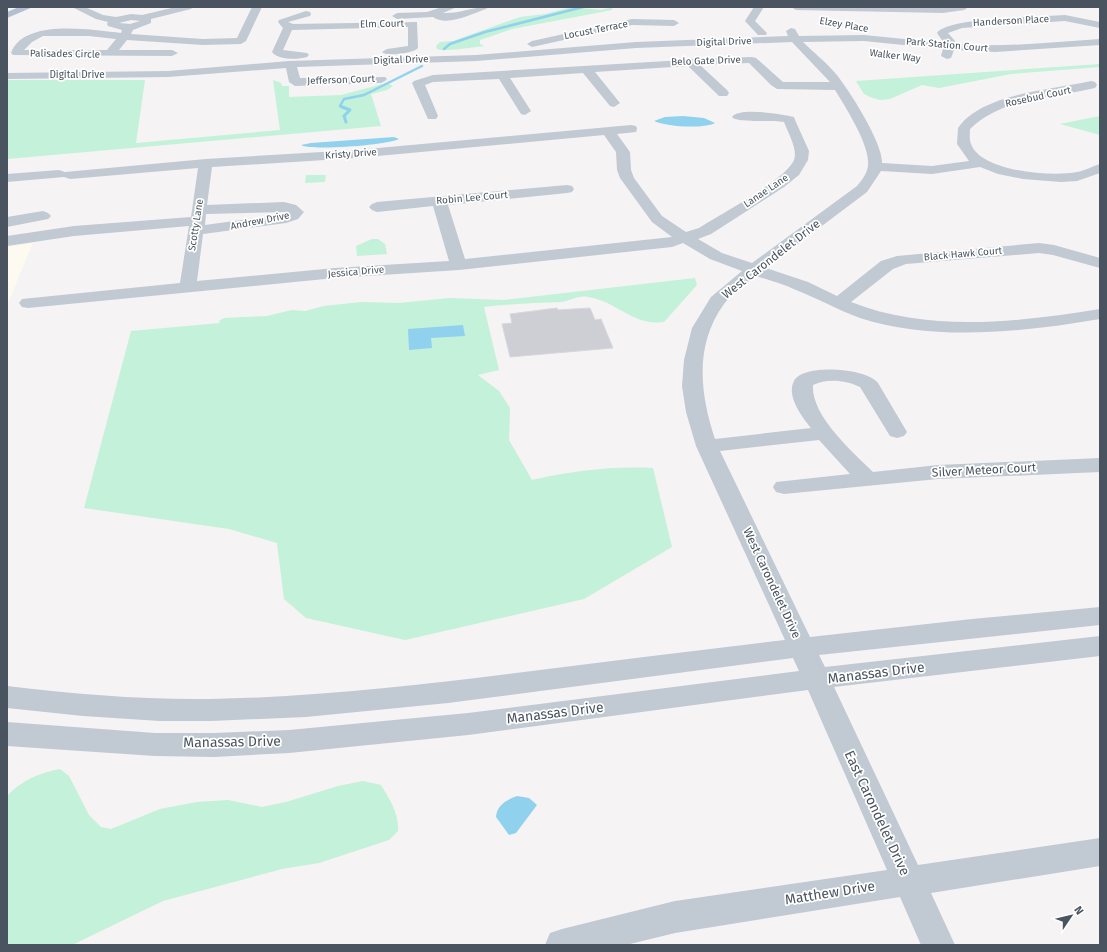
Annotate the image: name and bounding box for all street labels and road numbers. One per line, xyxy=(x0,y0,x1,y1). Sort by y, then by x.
street label: Handerson Place xyxy=(973,13,1049,29)
street label: Elzey Place xyxy=(819,15,869,35)
street label: Elm Court xyxy=(360,18,404,30)
street label: Locust Terrace xyxy=(563,18,629,42)
street label: Digital Drive xyxy=(696,35,752,49)
street label: Park Station Court xyxy=(906,35,989,55)
street label: Palisades Circle xyxy=(30,47,100,61)
street label: Walker Way xyxy=(869,47,921,65)
street label: Digital Drive xyxy=(373,53,429,67)
street label: Belo Gate Drive xyxy=(671,54,741,68)
street label: Digital Drive xyxy=(49,69,105,81)
street label: Jefferson Court xyxy=(307,73,375,87)
street label: Rosebud Court xyxy=(1004,84,1072,110)
street label: Kristy Drive xyxy=(325,146,377,162)
street label: Lanae Lane xyxy=(741,172,791,210)
street label: Robin Lee Court xyxy=(436,189,509,207)
street label: Scotty Lane xyxy=(186,198,206,252)
street label: Andrew Drive xyxy=(229,209,291,233)
street label: West Carondelet Drive xyxy=(719,216,823,302)
street label: Black Hawk Court xyxy=(923,245,1003,263)
street label: Jessica Drive xyxy=(327,264,385,280)
street label: Silver Meteor Court xyxy=(932,460,1037,480)
street label: West Carondelet Drive xyxy=(740,526,804,640)
street label: Manassas Drive xyxy=(827,659,925,687)
street label: Manassas Drive xyxy=(506,699,604,727)
street label: Manassas Drive xyxy=(183,733,281,751)
street label: East Carondelet Drive xyxy=(841,748,913,878)
street label: Matthew Drive xyxy=(784,877,876,909)

